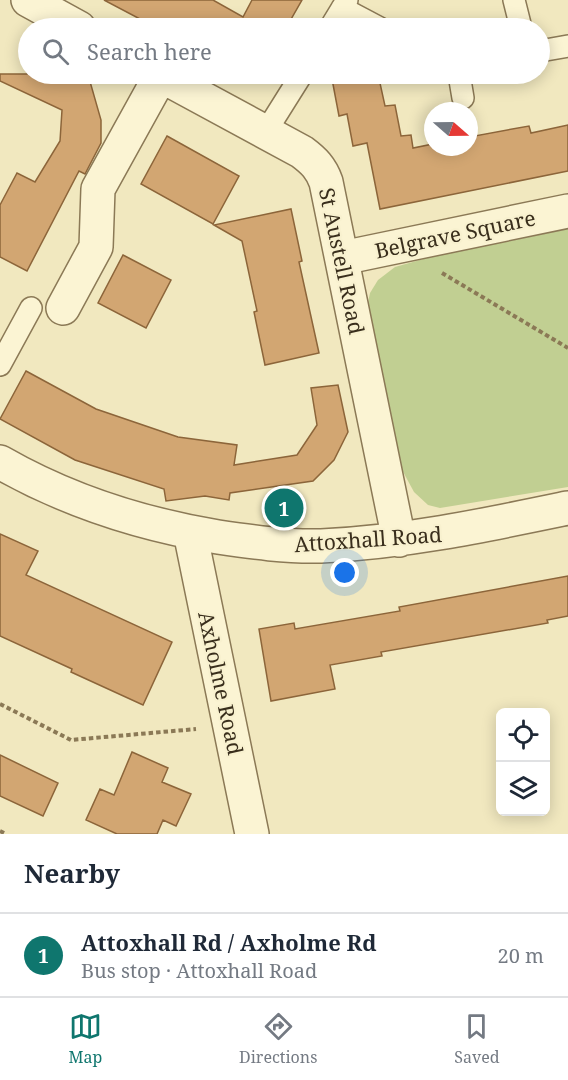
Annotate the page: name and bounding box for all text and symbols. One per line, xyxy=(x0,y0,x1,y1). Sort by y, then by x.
search box xyxy=(18,18,550,84)
icon: search xyxy=(39,35,72,68)
text: Search here xyxy=(87,36,212,66)
north arrow xyxy=(424,102,478,156)
street label: St Austell Road xyxy=(313,185,371,337)
street label: Belgrave Square xyxy=(372,203,538,265)
pin: 1 xyxy=(264,486,304,530)
street label: Attoxhall Road xyxy=(293,520,443,558)
your location xyxy=(330,558,359,587)
street label: Axholme Road xyxy=(192,609,250,757)
map controls xyxy=(496,708,550,816)
button: locate xyxy=(496,708,550,762)
button: layers xyxy=(496,762,550,816)
text: Nearby xyxy=(24,855,120,891)
text: Attoxhall Rd / Axholme Rd xyxy=(81,927,377,957)
text: 1 xyxy=(38,942,49,969)
text: 20 m xyxy=(498,942,544,969)
text: Bus stop · Attoxhall Road xyxy=(81,957,317,984)
tab: Map xyxy=(68,1010,102,1068)
tab: Directions xyxy=(239,1010,317,1068)
tab: Saved xyxy=(454,1010,500,1068)

